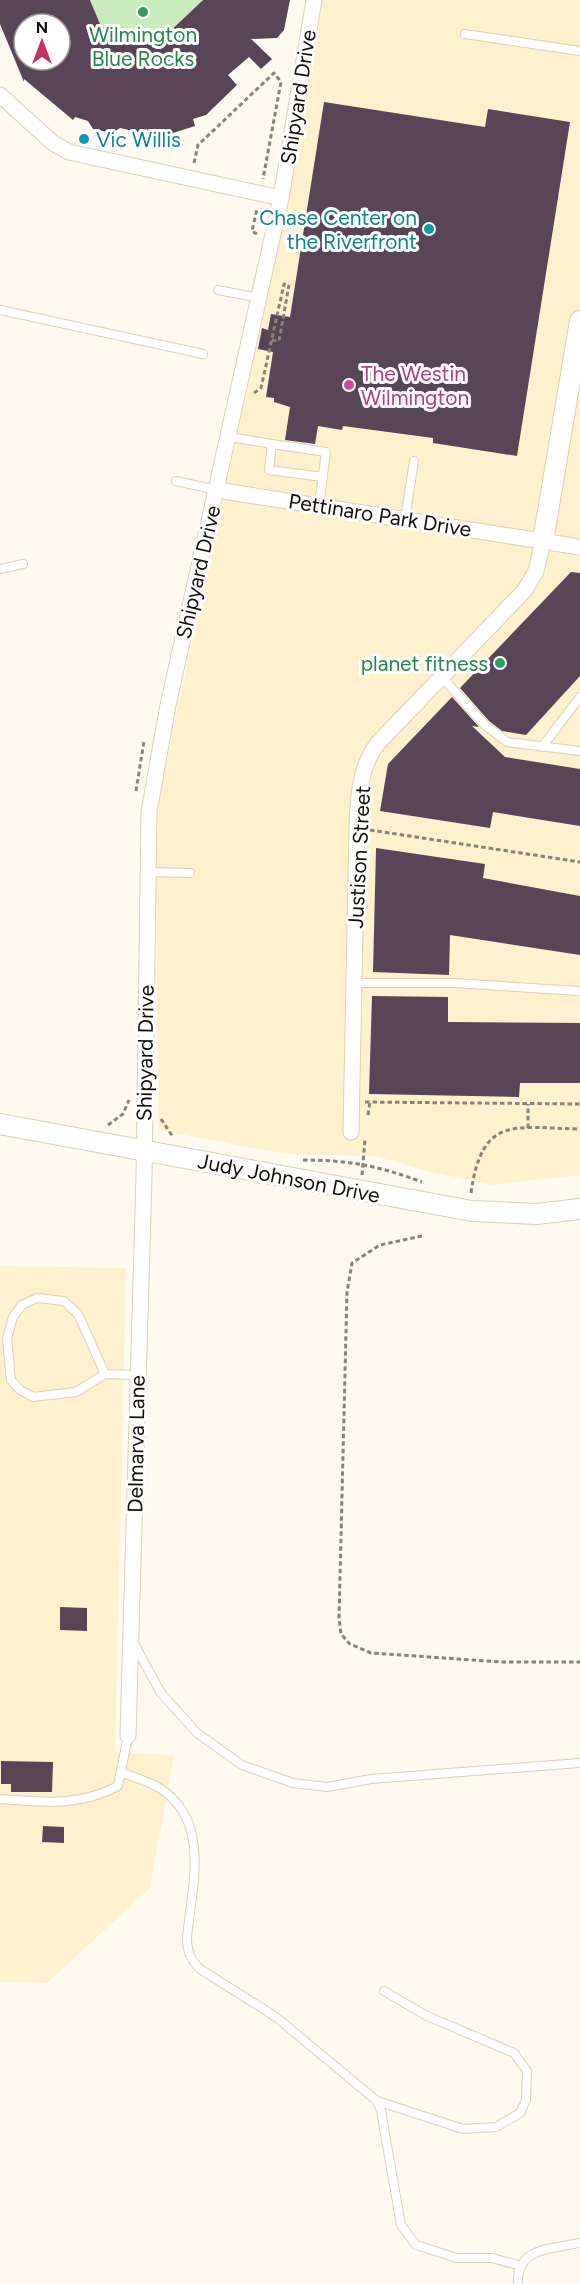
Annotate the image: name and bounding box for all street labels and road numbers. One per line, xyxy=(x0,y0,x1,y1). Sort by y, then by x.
street label: Shipyard Drive xyxy=(275,28,321,166)
street label: Pettinaro Park Drive xyxy=(287,488,473,542)
street label: Shipyard Drive xyxy=(170,503,226,641)
street label: Justison Street xyxy=(343,785,375,929)
street label: Shipyard Drive xyxy=(131,985,159,1121)
street label: Judy Johnson Drive xyxy=(196,1148,382,1208)
street label: Delmarva Lane xyxy=(122,1375,150,1513)

